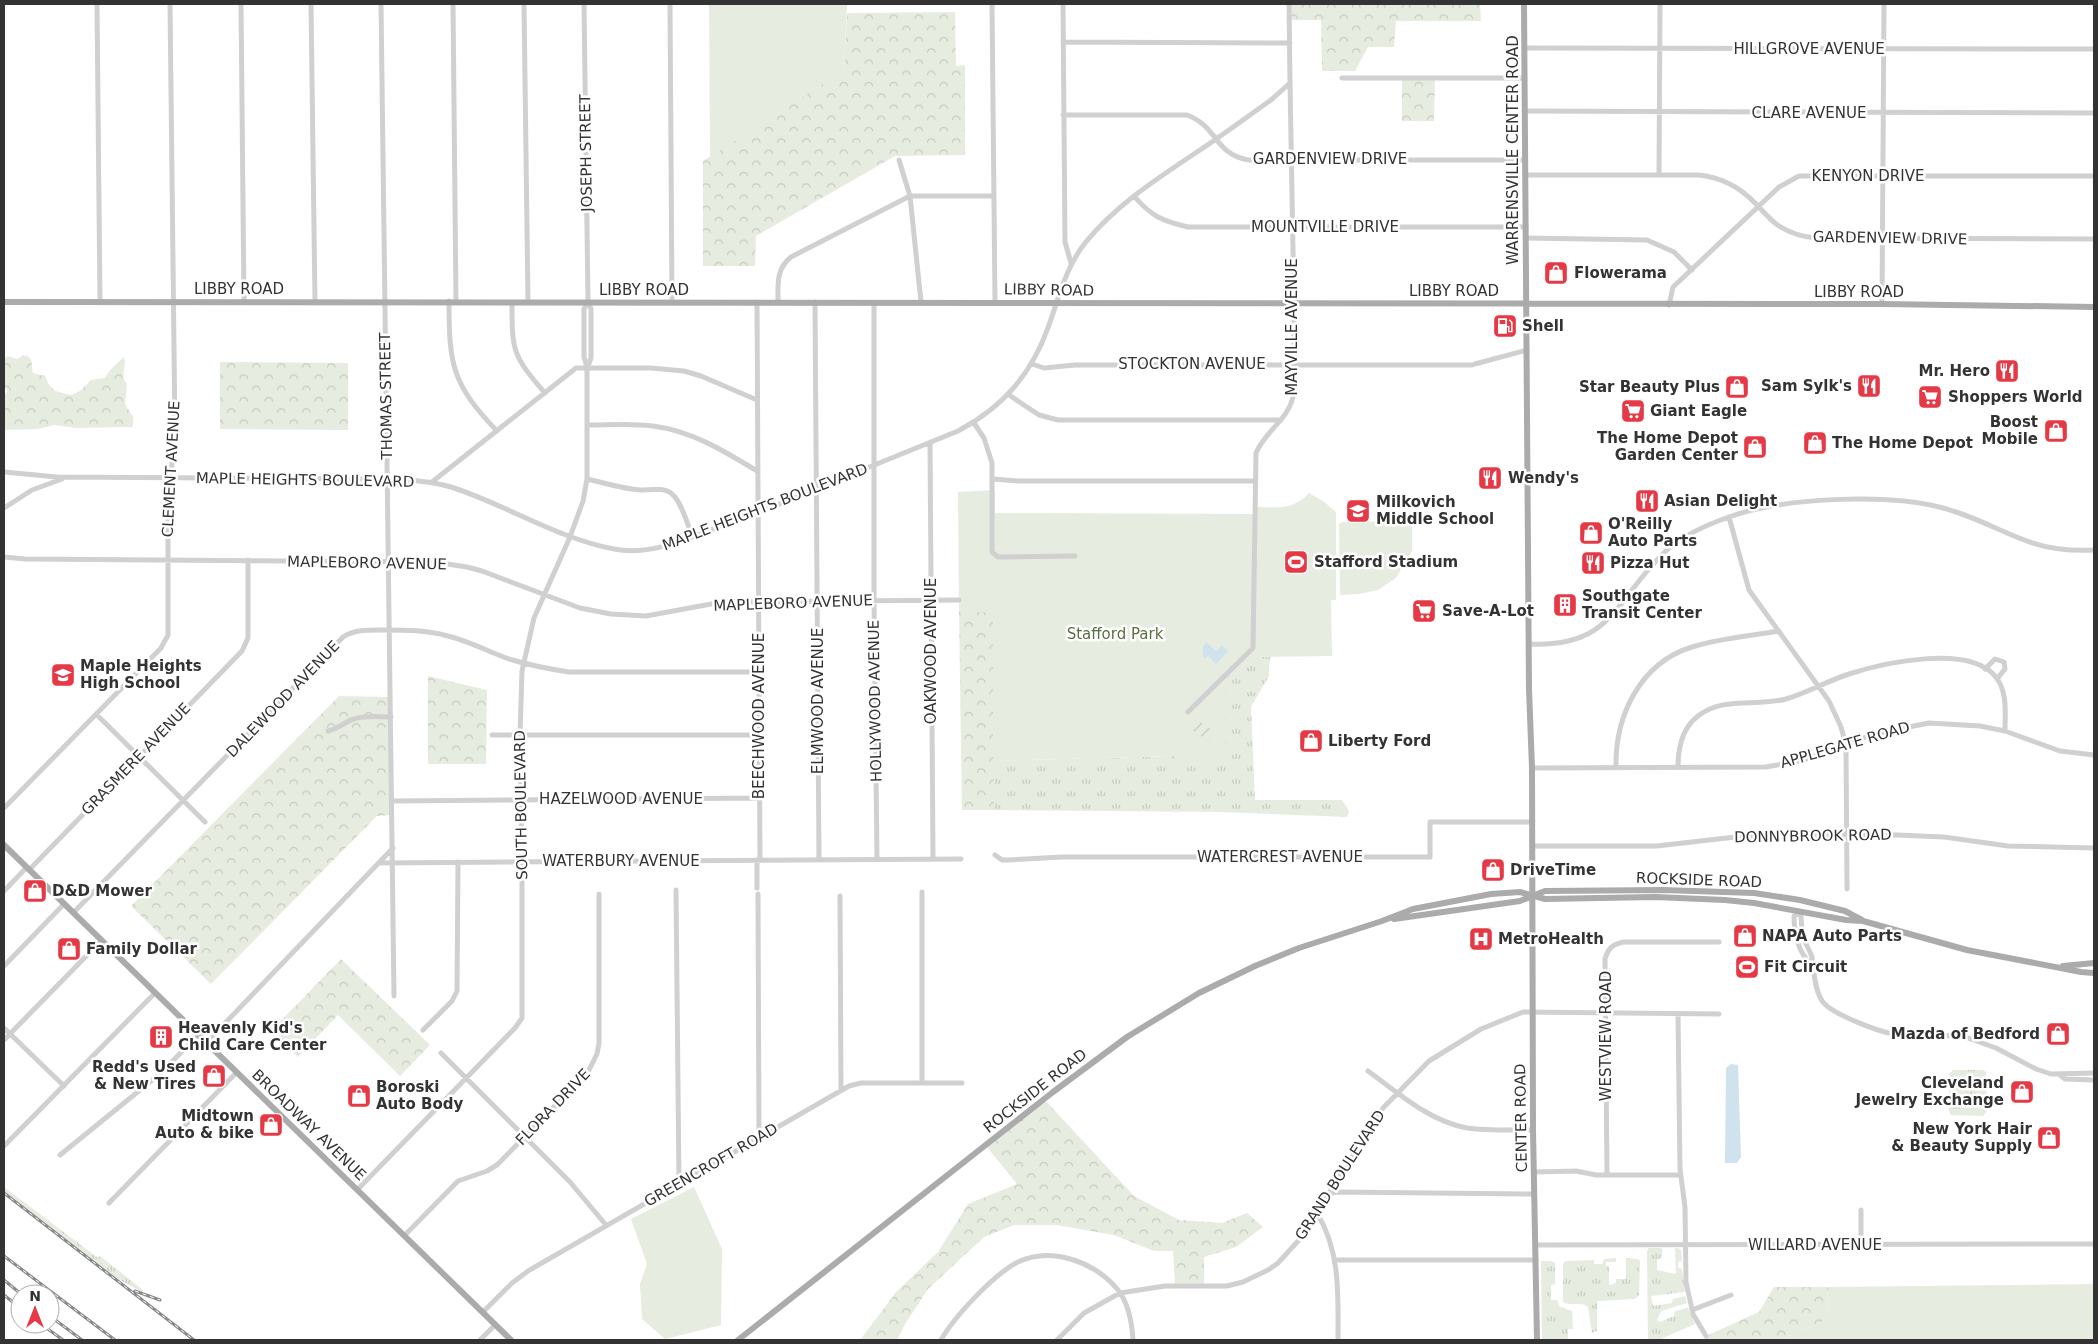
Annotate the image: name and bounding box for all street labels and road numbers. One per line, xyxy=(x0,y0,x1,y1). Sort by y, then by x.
street label: WARRENSVILLE CENTER ROAD xyxy=(1504,35,1522,265)
street label: HILLGROVE AVENUE xyxy=(1733,40,1885,58)
street label: JOSEPH STREET xyxy=(576,93,596,213)
street label: CLARE AVENUE xyxy=(1752,104,1866,122)
street label: GARDENVIEW DRIVE xyxy=(1253,150,1407,168)
street label: KENYON DRIVE xyxy=(1812,167,1924,185)
street label: MOUNTVILLE DRIVE xyxy=(1251,218,1399,236)
street label: GARDENVIEW DRIVE xyxy=(1813,228,1967,248)
street label: MAYVILLE AVENUE xyxy=(1283,258,1301,396)
street label: LIBBY ROAD xyxy=(194,280,284,298)
street label: LIBBY ROAD xyxy=(1004,280,1094,300)
street label: LIBBY ROAD xyxy=(599,281,689,299)
street label: LIBBY ROAD xyxy=(1409,282,1499,300)
street label: LIBBY ROAD xyxy=(1814,283,1904,301)
street label: THOMAS STREET xyxy=(376,332,396,461)
street label: STOCKTON AVENUE xyxy=(1118,355,1266,373)
street label: CLEMENT AVENUE xyxy=(158,400,184,538)
street label: MAPLE HEIGHTS BOULEVARD xyxy=(660,459,870,555)
street label: MAPLE HEIGHTS BOULEVARD xyxy=(196,469,414,491)
street label: MAPLEBORO AVENUE xyxy=(287,553,447,573)
street label: OAKWOOD AVENUE xyxy=(922,578,940,724)
street label: MAPLEBORO AVENUE xyxy=(713,591,873,615)
street label: HOLLYWOOD AVENUE xyxy=(865,620,885,782)
street label: ELMWOOD AVENUE xyxy=(809,628,827,774)
street label: BEECHWOOD AVENUE xyxy=(750,633,768,799)
street label: DALEWOOD AVENUE xyxy=(223,637,343,761)
street label: GRASMERE AVENUE xyxy=(78,699,194,819)
street label: APPLEGATE ROAD xyxy=(1778,718,1912,772)
street label: SOUTH BOULEVARD xyxy=(511,730,531,880)
street label: HAZELWOOD AVENUE xyxy=(539,790,703,808)
street label: DONNYBROOK ROAD xyxy=(1734,826,1892,846)
street label: WATERCREST AVENUE xyxy=(1197,848,1363,866)
street label: WATERBURY AVENUE xyxy=(542,852,700,870)
street label: ROCKSIDE ROAD xyxy=(1636,869,1762,891)
street label: WESTVIEW ROAD xyxy=(1597,971,1615,1101)
street label: ROCKSIDE ROAD xyxy=(980,1045,1090,1137)
street label: CENTER ROAD xyxy=(1511,1063,1531,1173)
street label: FLORA DRIVE xyxy=(512,1065,594,1149)
street label: BROADWAY AVENUE xyxy=(248,1066,370,1184)
street label: GRAND BOULEVARD xyxy=(1291,1107,1389,1243)
street label: GREENCROFT ROAD xyxy=(641,1119,781,1211)
street label: WILLARD AVENUE xyxy=(1748,1236,1882,1254)

